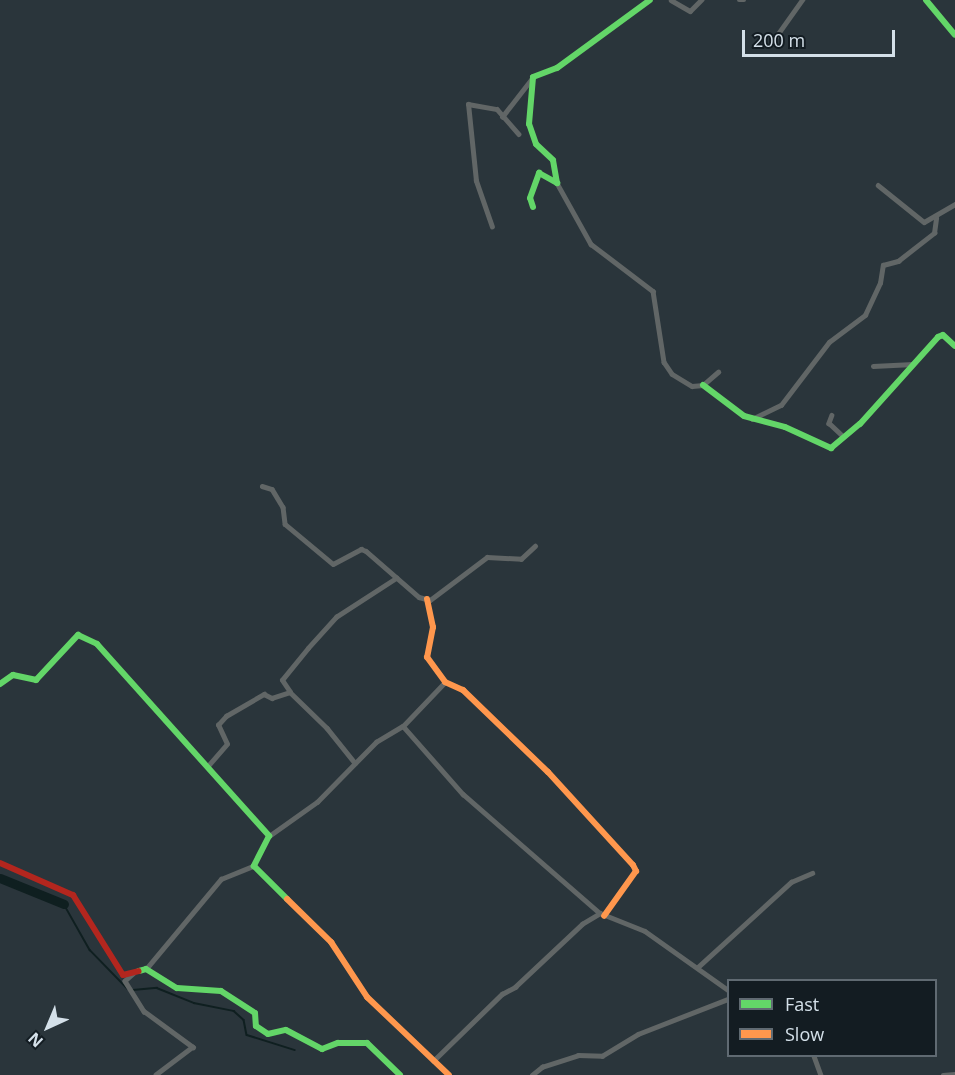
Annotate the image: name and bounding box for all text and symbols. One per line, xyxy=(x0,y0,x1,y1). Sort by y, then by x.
scale bar xyxy=(745,18,898,56)
text: 200 m xyxy=(753,28,805,52)
legend xyxy=(727,979,937,1057)
text: Fast xyxy=(785,992,819,1016)
north arrow xyxy=(18,997,78,1057)
text: Slow xyxy=(785,1022,824,1046)
text: N xyxy=(23,1028,48,1052)

